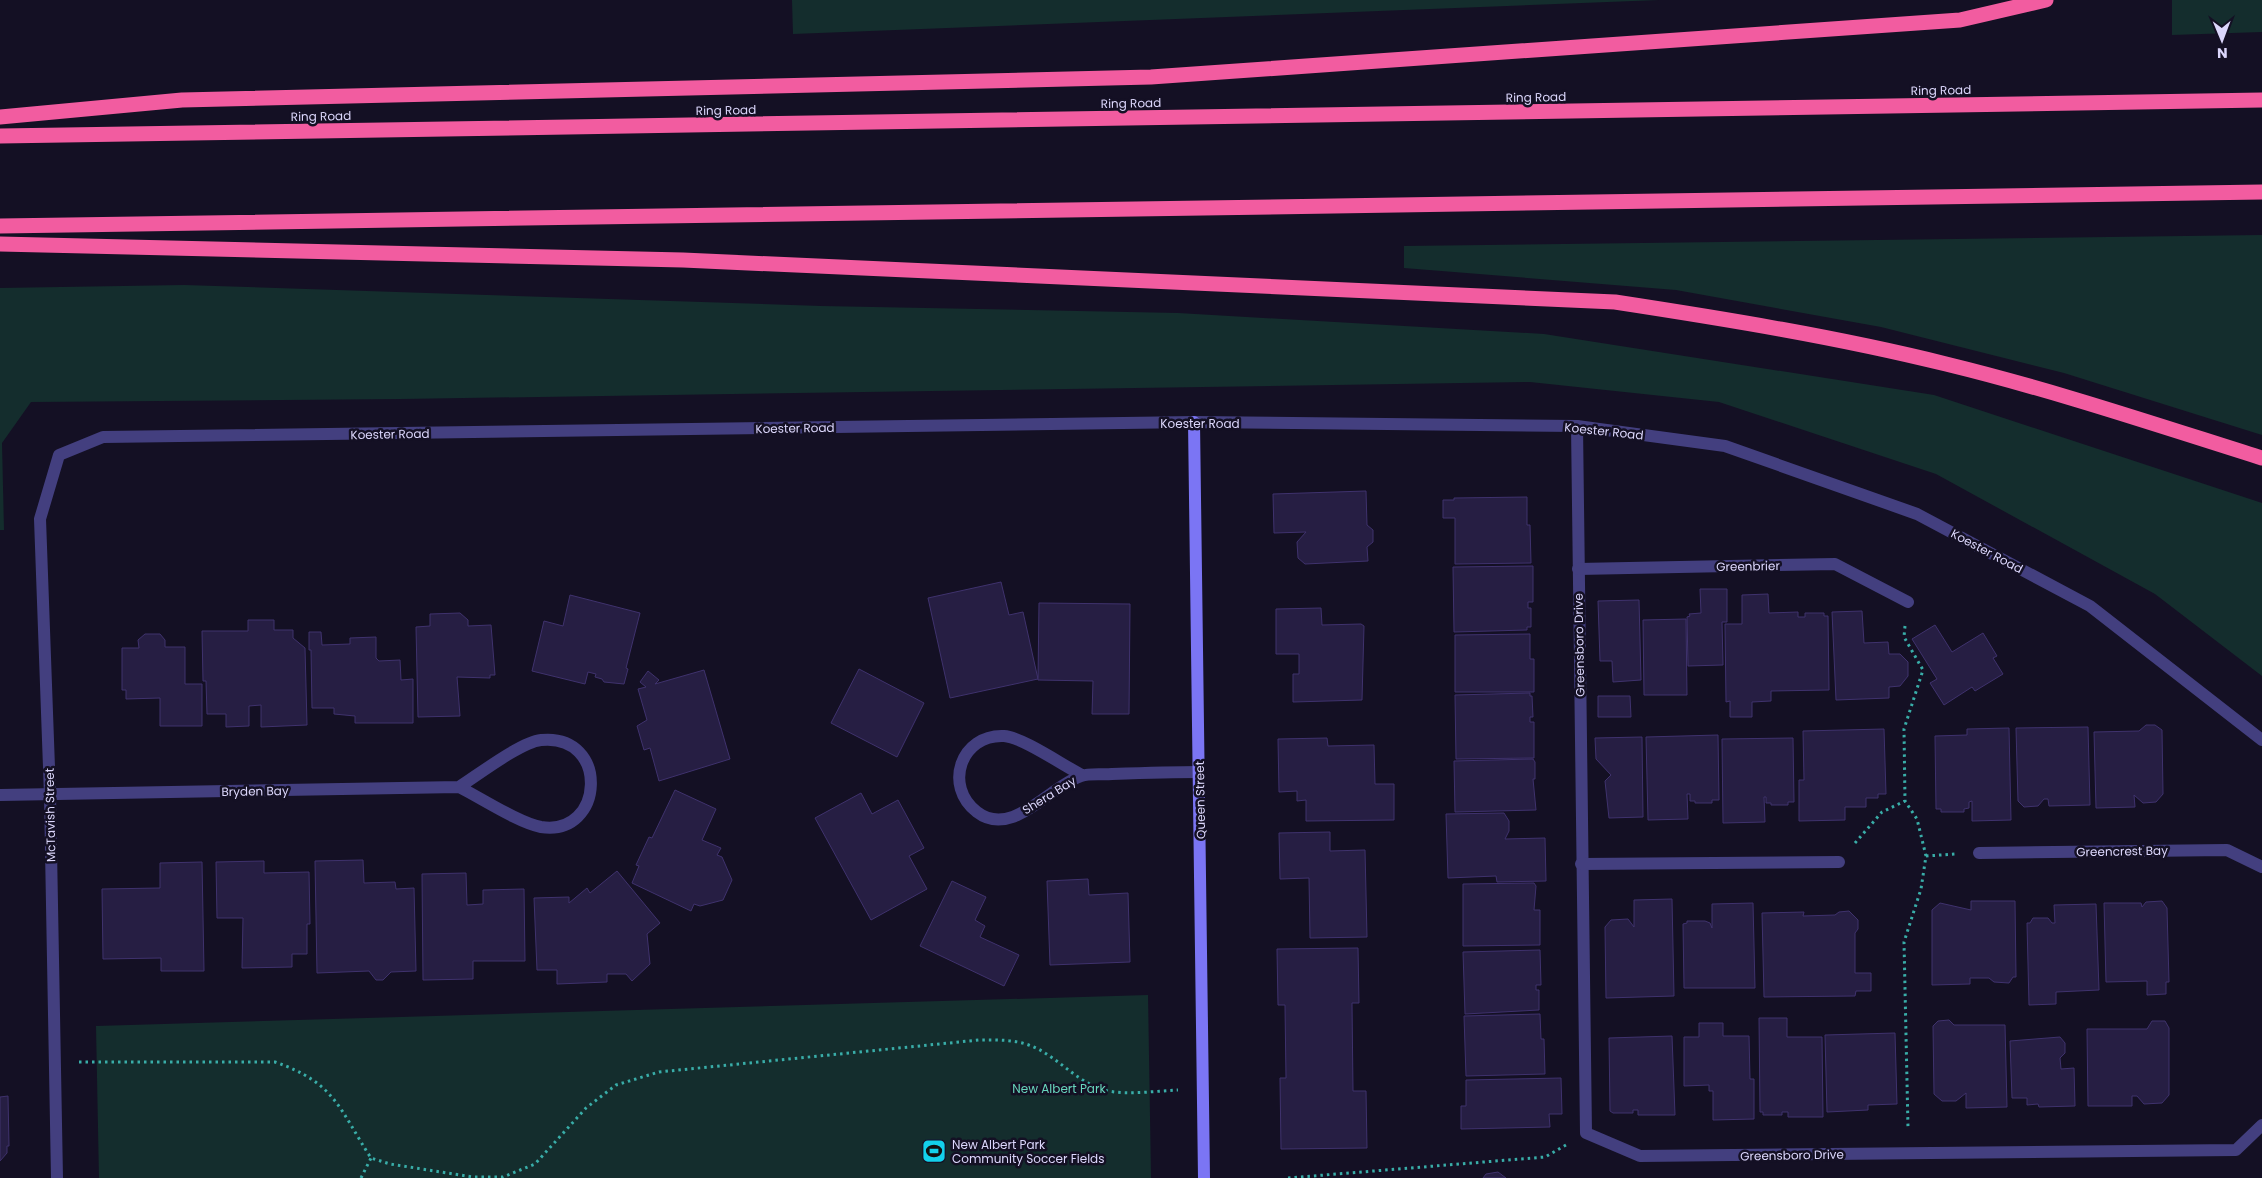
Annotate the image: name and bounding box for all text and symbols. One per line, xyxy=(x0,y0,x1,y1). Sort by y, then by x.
north arrow xyxy=(2197,15,2247,65)
text: N xyxy=(2217,43,2228,63)
street label: Ring Road xyxy=(1911,81,1971,99)
street label: Ring Road xyxy=(1506,88,1566,106)
street label: Ring Road xyxy=(1101,94,1161,112)
street label: Ring Road xyxy=(696,101,756,119)
street label: Ring Road xyxy=(291,107,351,125)
street label: Koester Road xyxy=(1160,415,1240,432)
street label: Koester Road xyxy=(1564,418,1644,444)
street label: Koester Road xyxy=(755,419,835,437)
street label: Koester Road xyxy=(350,425,430,443)
street label: Koester Road xyxy=(1948,525,2026,577)
street label: Greenbrier xyxy=(1716,557,1781,575)
street label: Greensboro Drive xyxy=(1570,593,1588,697)
street label: Queen Street xyxy=(1191,761,1209,839)
street label: McTavish Street xyxy=(41,768,59,862)
street label: Shera Bay xyxy=(1019,772,1079,818)
street label: Bryden Bay xyxy=(221,782,289,800)
street label: Greencrest Bay xyxy=(2076,842,2168,860)
park label: New Albert Park xyxy=(1012,1080,1106,1097)
place label: New Albert Park Community Soccer Fields xyxy=(952,1136,1105,1167)
sports icon: New Albert Park Community Soccer Fields xyxy=(921,1138,947,1164)
street label: Greensboro Drive xyxy=(1740,1146,1844,1164)

